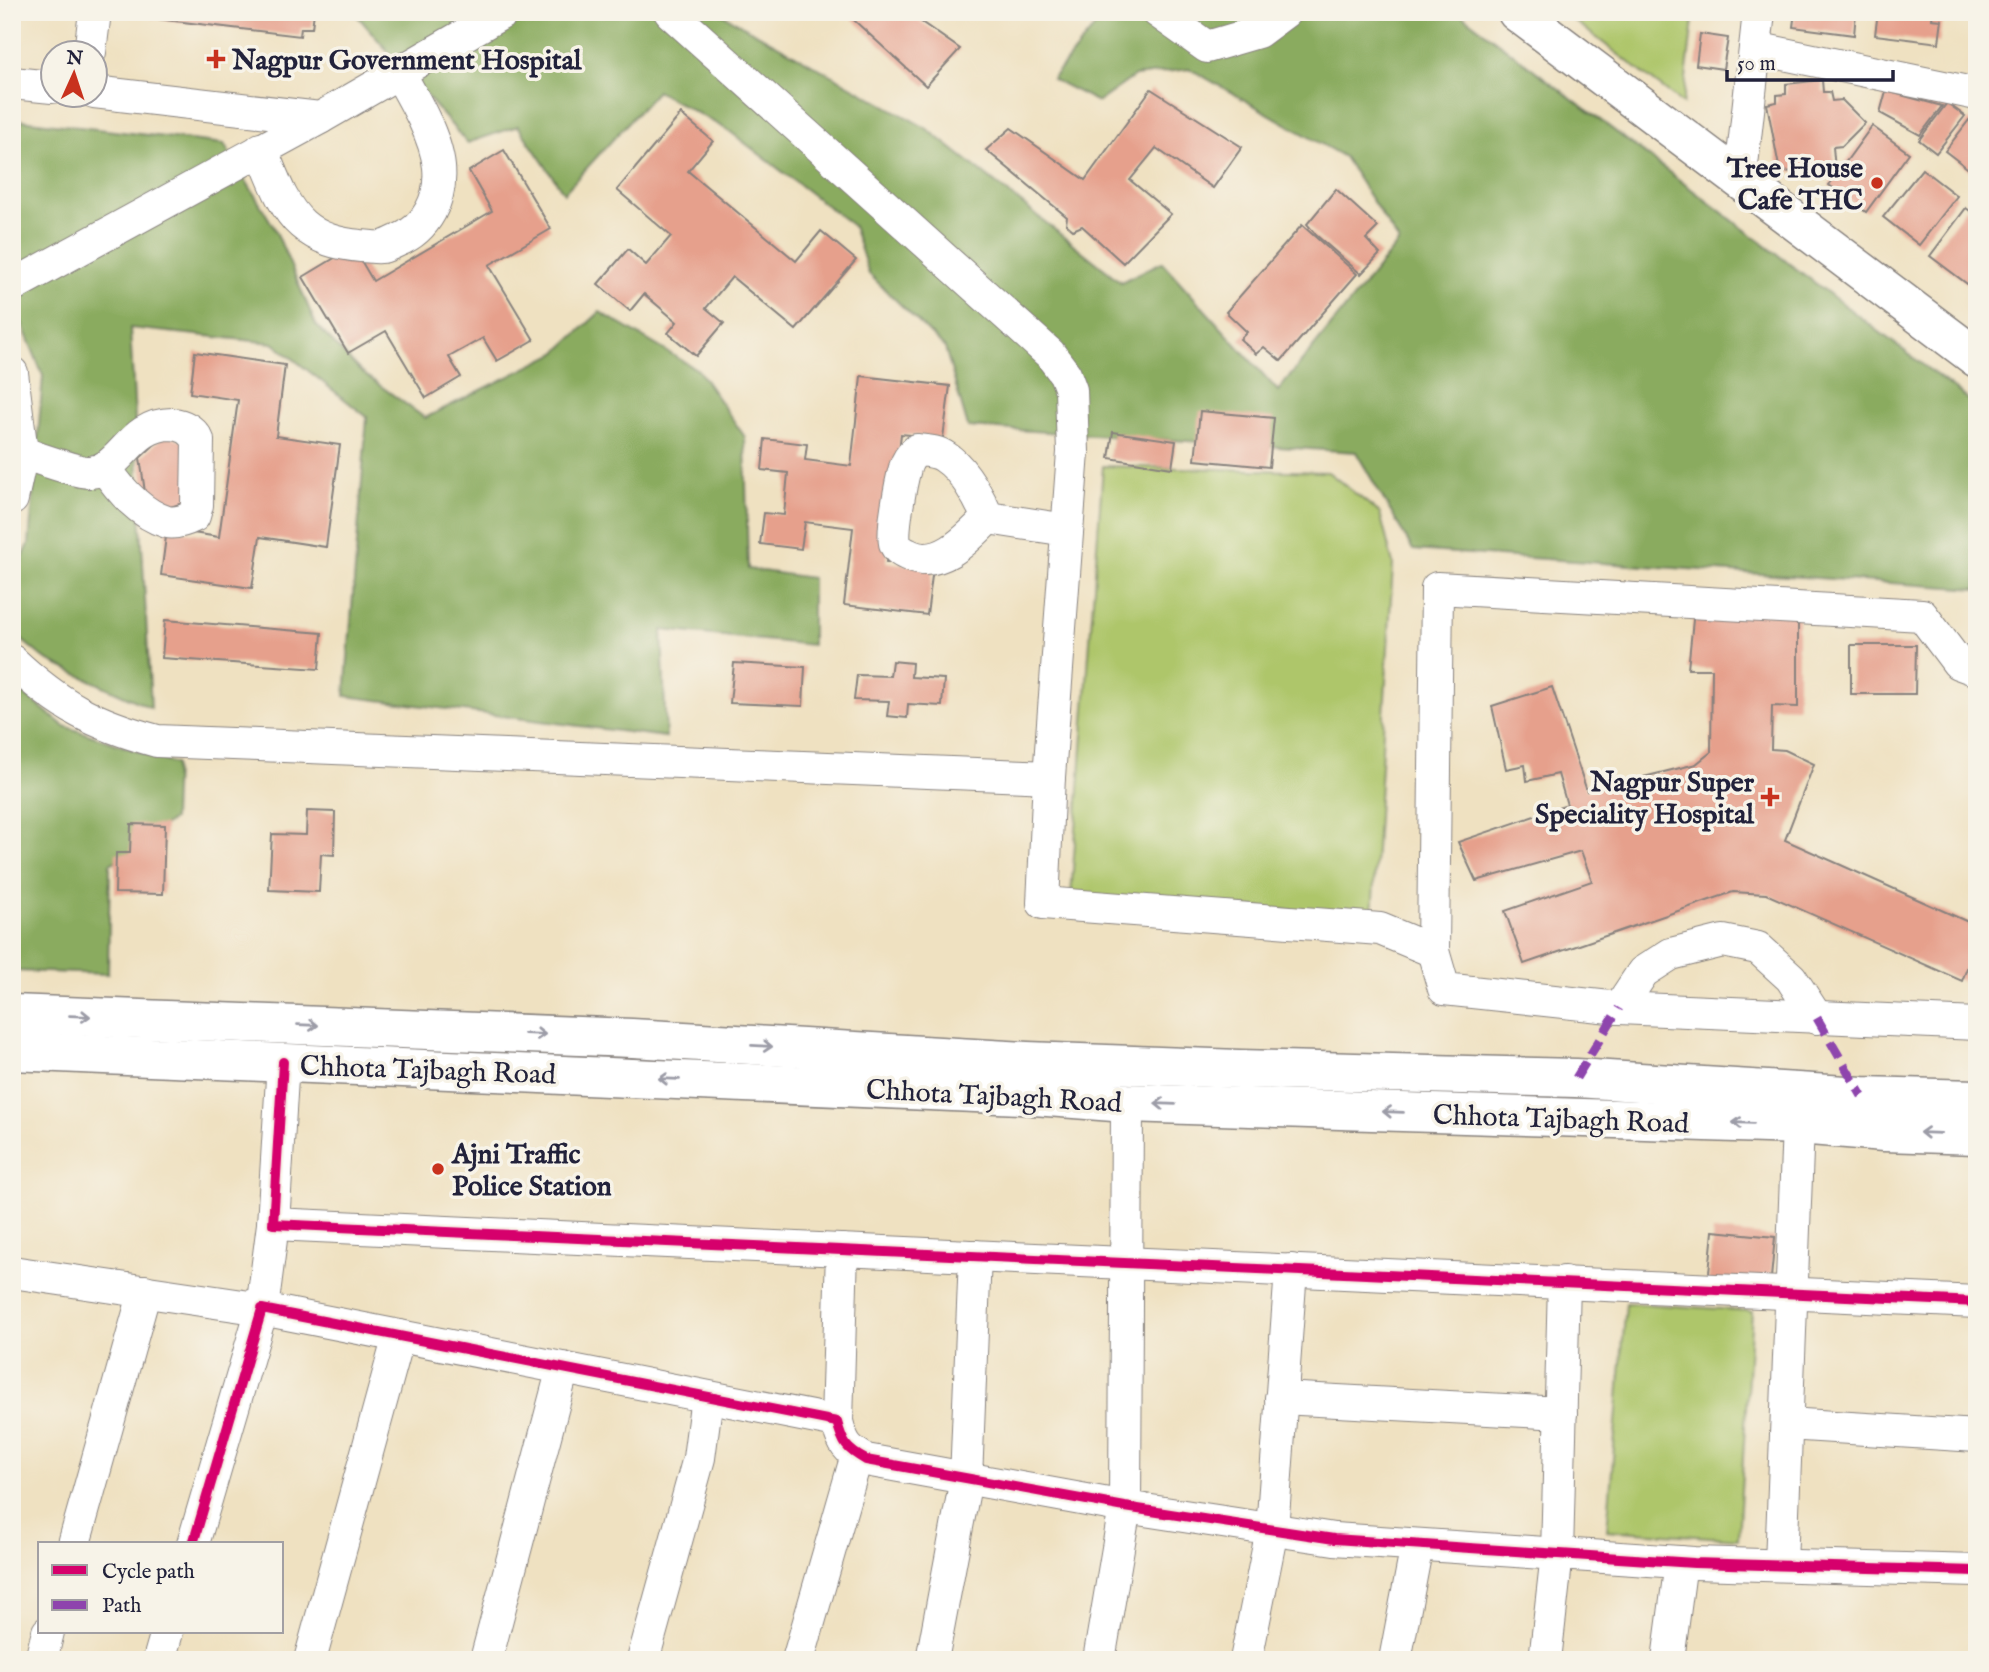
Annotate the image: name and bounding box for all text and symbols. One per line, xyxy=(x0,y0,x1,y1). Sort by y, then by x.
north arrow xyxy=(38,38,108,108)
scale bar xyxy=(1727,38,1893,82)
place label: Nagpur Government Hospital xyxy=(231,44,583,79)
text: N xyxy=(65,47,84,71)
marker: Nagpur Government Hospital xyxy=(206,49,226,69)
text: 50 m xyxy=(1737,51,1776,78)
place label: Tree House Cafe THC xyxy=(1726,152,1863,219)
marker: Tree House Cafe THC xyxy=(1869,175,1885,191)
place label: Nagpur Super Speciality Hospital xyxy=(1535,766,1755,833)
marker: Nagpur Super Speciality Hospital xyxy=(1760,787,1780,807)
one-way arrow xyxy=(69,1010,92,1023)
one-way arrow xyxy=(296,1018,319,1031)
one-way arrow xyxy=(523,1028,546,1041)
one-way arrow xyxy=(751,1040,773,1053)
street label: Chhota Tajbagh Road xyxy=(299,1050,557,1093)
one-way arrow xyxy=(658,1073,681,1086)
street label: Chhota Tajbagh Road xyxy=(865,1073,1123,1122)
one-way arrow xyxy=(1154,1097,1177,1111)
street label: Chhota Tajbagh Road xyxy=(1432,1099,1690,1142)
one-way arrow xyxy=(1382,1106,1405,1119)
one-way arrow xyxy=(1731,1117,1754,1130)
one-way arrow xyxy=(1919,1127,1942,1140)
place label: Ajni Traffic Police Station xyxy=(451,1138,612,1205)
marker: Ajni Traffic Police Station xyxy=(430,1161,446,1177)
legend xyxy=(38,1542,284,1634)
text: Cycle path xyxy=(102,1559,195,1586)
text: Path xyxy=(102,1593,141,1620)

